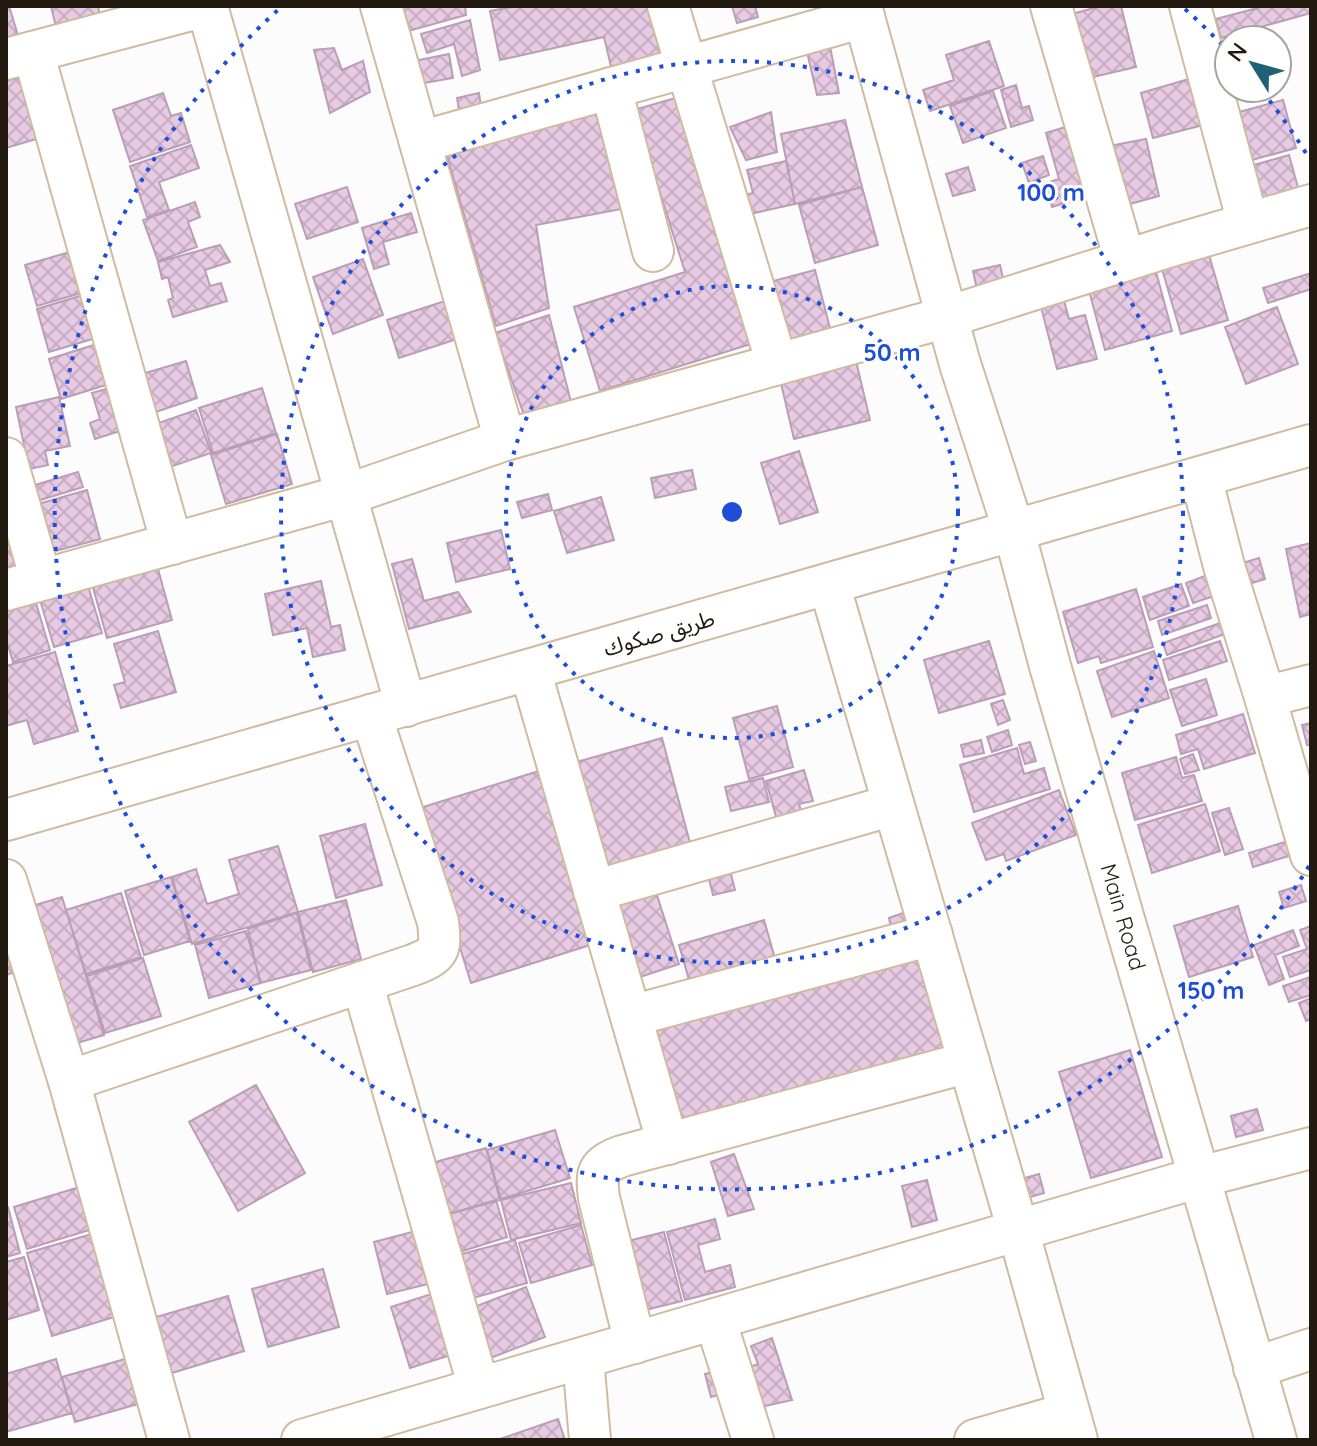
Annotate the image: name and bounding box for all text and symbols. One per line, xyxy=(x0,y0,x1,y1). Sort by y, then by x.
north arrow xyxy=(1213,24,1293,104)
text: N xyxy=(1221,37,1253,67)
text: 100 m xyxy=(1017,177,1085,207)
text: 50 m xyxy=(863,337,921,367)
centre of rings xyxy=(718,498,746,526)
street label: طريق صكوك xyxy=(600,604,718,662)
street label: Main Road xyxy=(1094,860,1152,973)
text: 150 m xyxy=(1178,975,1244,1005)

